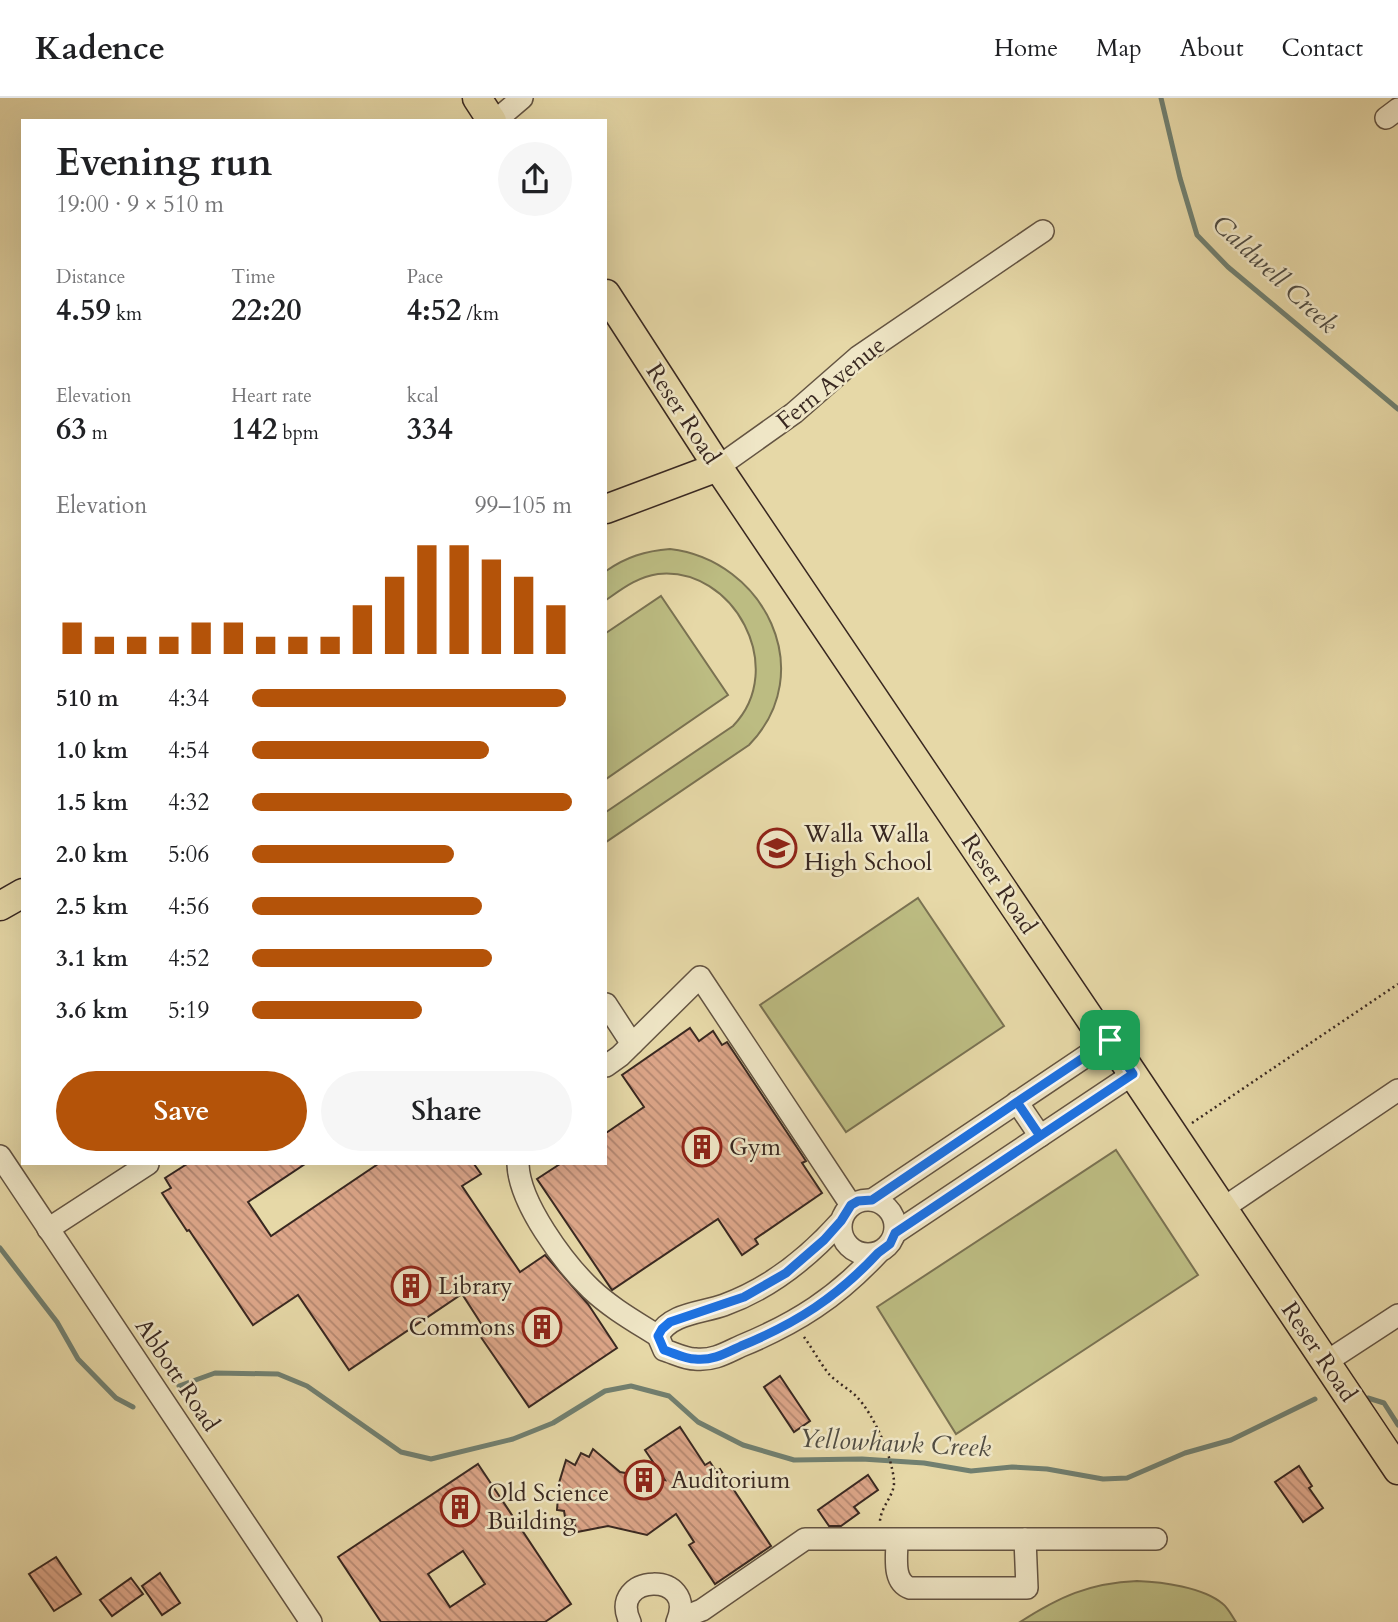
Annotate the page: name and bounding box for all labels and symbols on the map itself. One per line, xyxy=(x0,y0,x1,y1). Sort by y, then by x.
water label: Caldwell Creek xyxy=(1205,207,1345,341)
street label: Fern Avenue xyxy=(770,329,892,437)
street label: Reser Road xyxy=(638,357,728,471)
place label: Walla Walla High School xyxy=(803,818,932,879)
school or university icon: Walla Walla High School xyxy=(756,827,798,869)
street label: Reser Road xyxy=(953,827,1045,941)
pin xyxy=(1080,1010,1140,1070)
building icon: Gym xyxy=(681,1126,723,1168)
place label: Gym xyxy=(729,1131,782,1164)
building icon: Library xyxy=(390,1265,432,1307)
place label: Library xyxy=(438,1270,513,1303)
street label: Reser Road xyxy=(1273,1295,1365,1409)
building icon: Commons xyxy=(521,1306,563,1348)
place label: Commons xyxy=(408,1311,515,1344)
street label: Abbott Road xyxy=(127,1312,227,1438)
water label: Yellowhawk Creek xyxy=(798,1420,992,1466)
building icon: Auditorium xyxy=(623,1459,665,1501)
place label: Auditorium xyxy=(671,1464,791,1497)
place label: Old Science Building xyxy=(487,1477,609,1538)
building icon: Old Science Building xyxy=(439,1486,481,1528)

